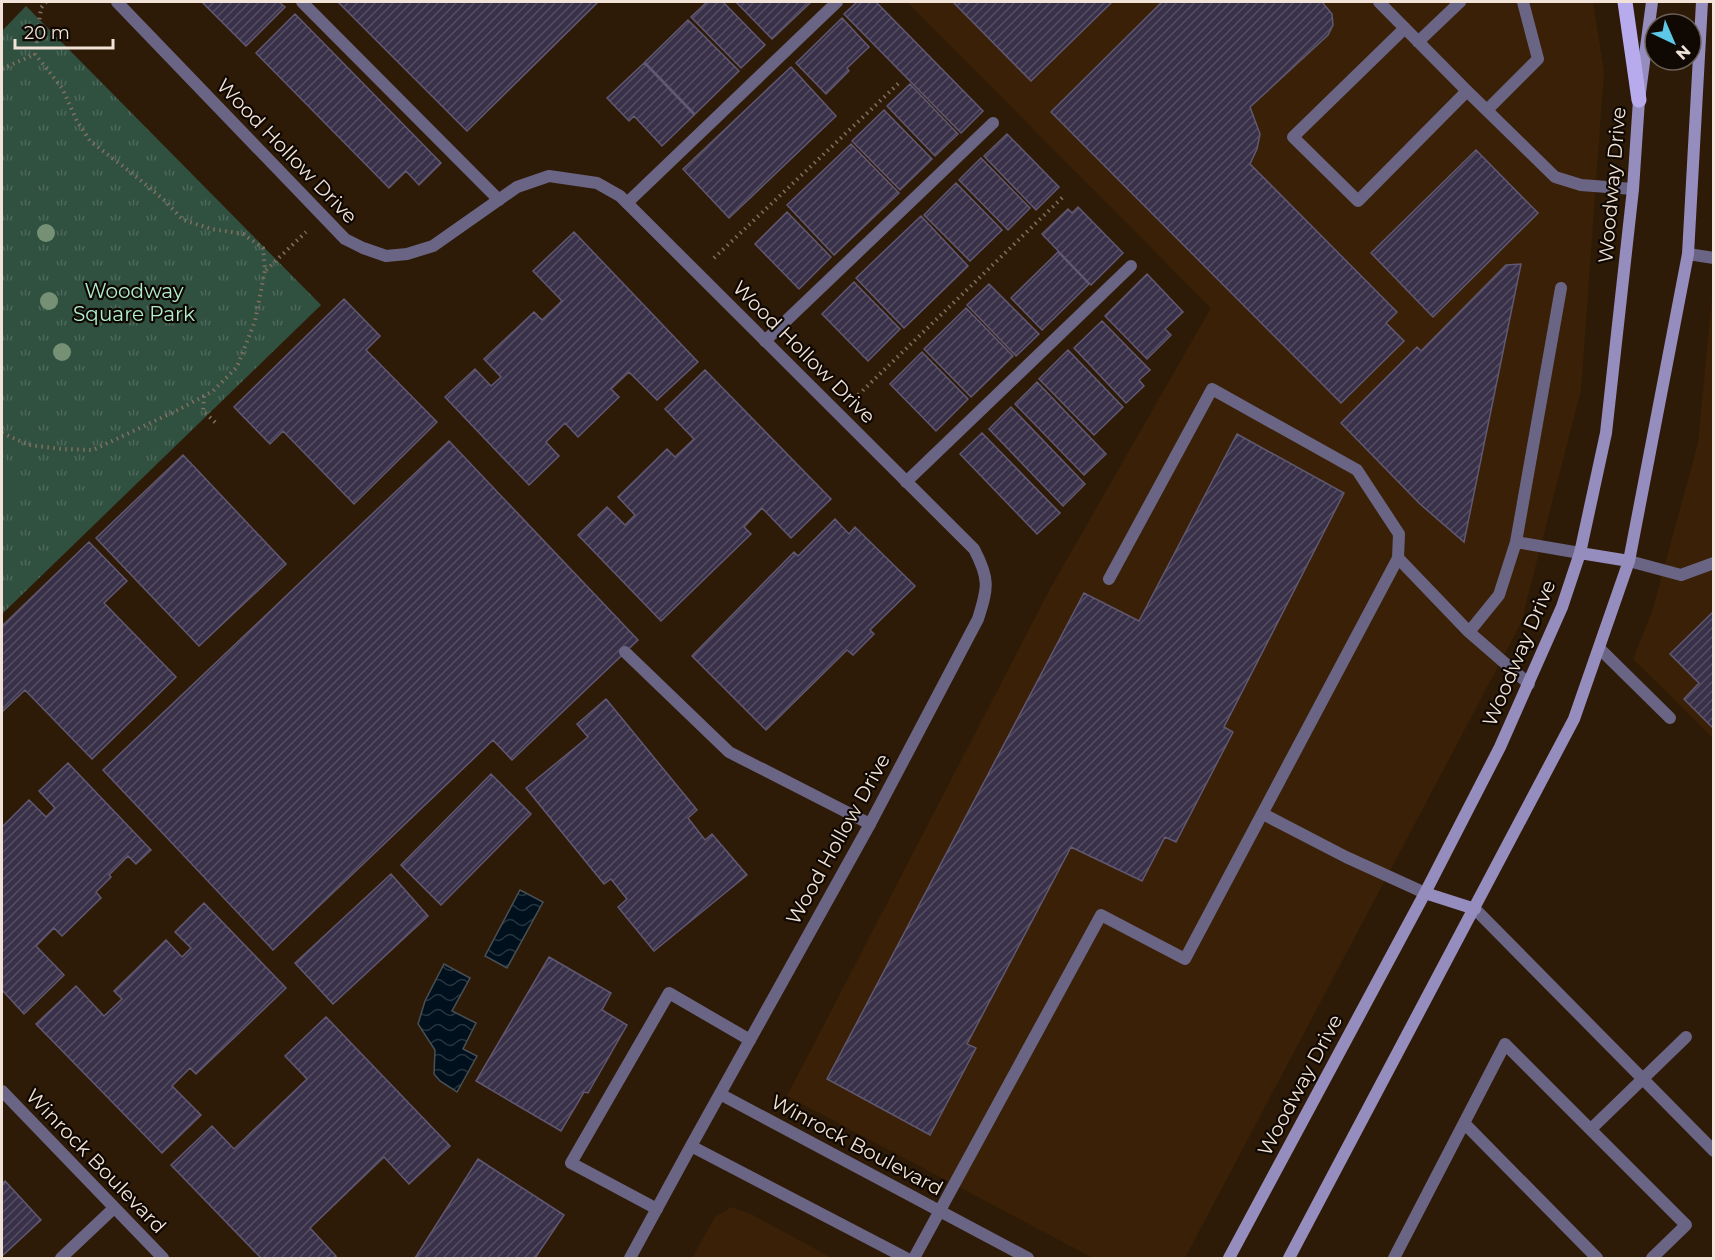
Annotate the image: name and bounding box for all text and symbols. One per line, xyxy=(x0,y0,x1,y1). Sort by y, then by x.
scale bar xyxy=(15,12,112,50)
north arrow xyxy=(1643,12,1703,72)
text: 20 m xyxy=(24,22,70,44)
text: N xyxy=(1672,41,1694,64)
street label: Wood Hollow Drive xyxy=(212,74,362,228)
street label: Woodway Drive xyxy=(1593,106,1631,264)
street label: Wood Hollow Drive xyxy=(728,276,880,428)
park label: Woodway Square Park xyxy=(73,279,195,326)
street label: Woodway Drive xyxy=(1477,576,1561,730)
street label: Wood Hollow Drive xyxy=(781,749,895,929)
street label: Woodway Drive xyxy=(1253,1010,1347,1160)
street label: Winrock Boulevard xyxy=(21,1084,171,1238)
street label: Winrock Boulevard xyxy=(767,1090,947,1200)

